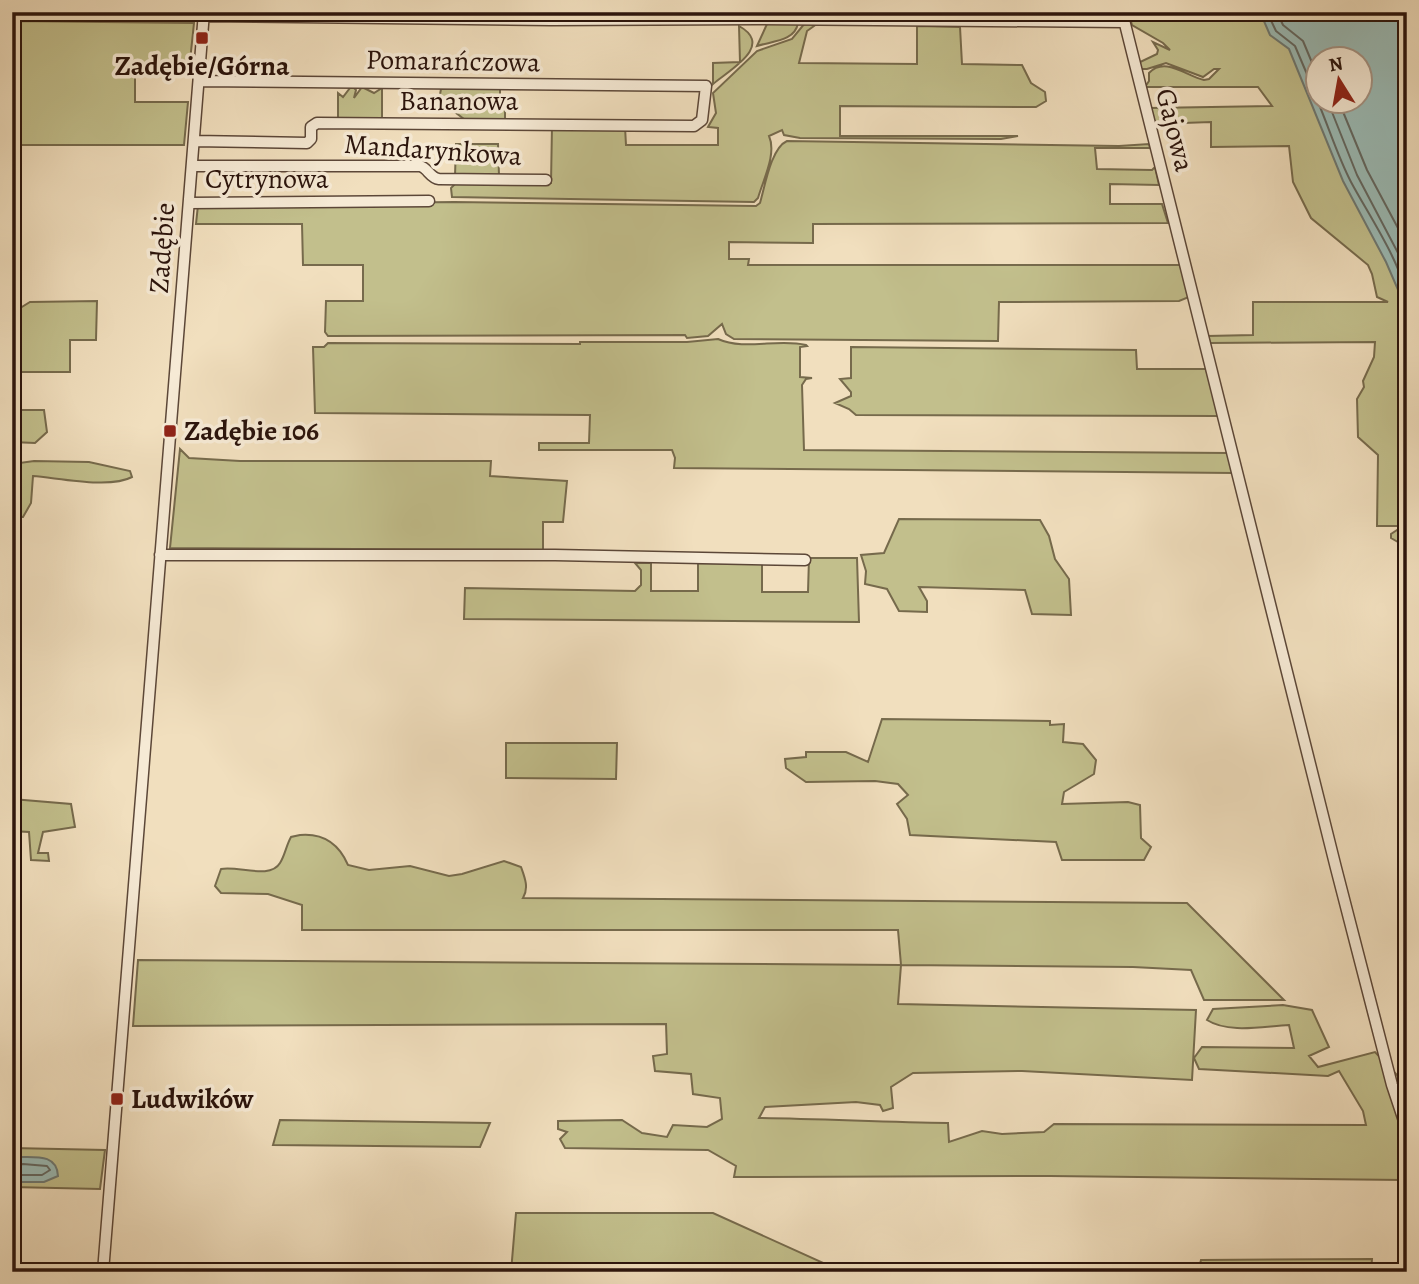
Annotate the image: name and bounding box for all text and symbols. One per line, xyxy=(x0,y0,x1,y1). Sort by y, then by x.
marker: Zadębie/Górna xyxy=(194,30,210,46)
street label: Pomarańczowa xyxy=(366,40,540,82)
north arrow xyxy=(1304,46,1374,116)
place label: Zadębie/Górna xyxy=(114,47,290,85)
text: N xyxy=(1327,50,1345,78)
street label: Bananowa xyxy=(399,82,519,120)
street label: Gajowa xyxy=(1146,85,1204,175)
street label: Mandarynkowa xyxy=(343,125,523,175)
street label: Cytrynowa xyxy=(205,160,329,198)
street label: Zadębie xyxy=(140,201,184,295)
place label: Zadębie 106 xyxy=(184,412,319,450)
marker: Zadębie 106 xyxy=(162,423,178,439)
place label: Ludwików xyxy=(131,1080,254,1118)
marker: Ludwików xyxy=(109,1091,125,1107)

